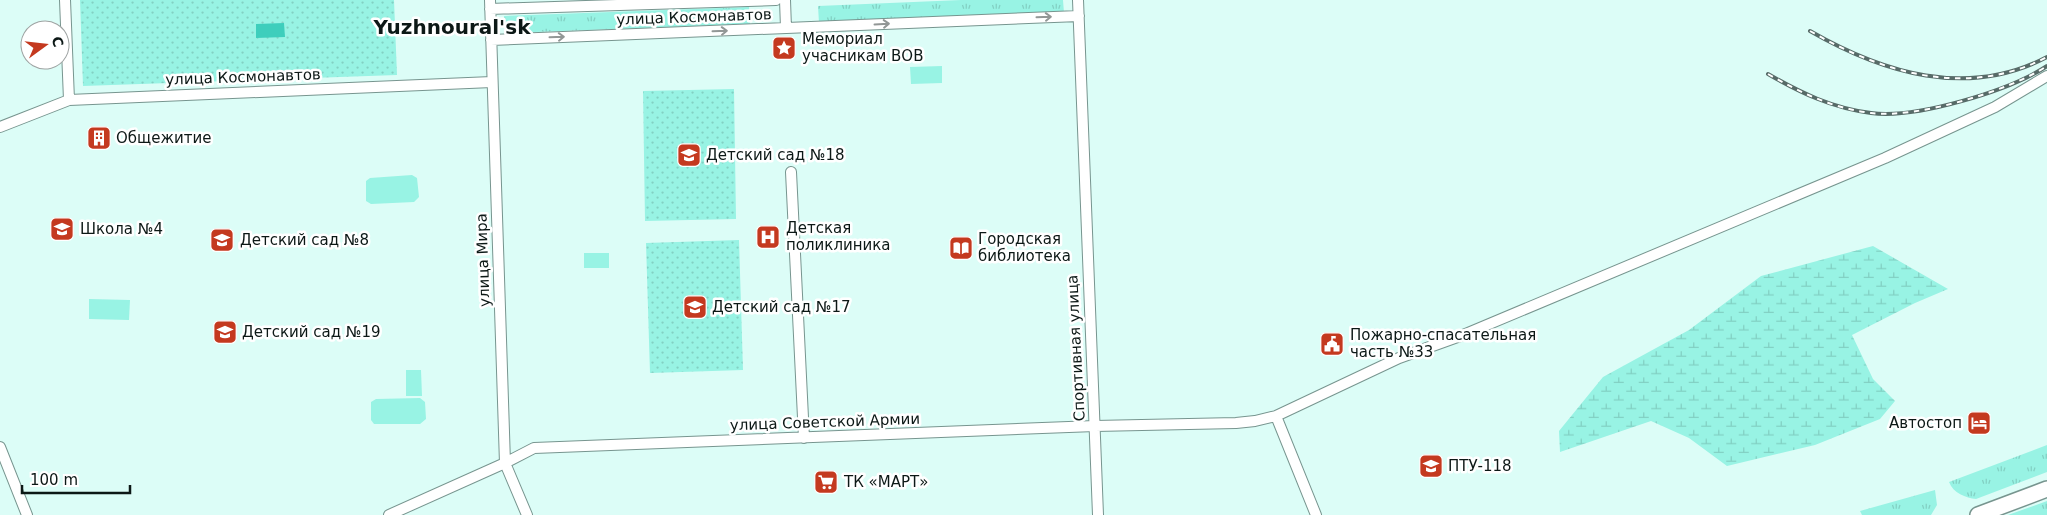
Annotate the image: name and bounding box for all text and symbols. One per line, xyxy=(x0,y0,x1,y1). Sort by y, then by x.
street label: улица Космонавтов xyxy=(616,5,772,29)
one-way arrow xyxy=(1036,13,1052,22)
district label: Yuzhnoural'sk xyxy=(373,15,531,39)
one-way arrow xyxy=(874,19,890,29)
north arrow xyxy=(20,20,70,70)
one-way arrow xyxy=(711,26,727,35)
place label: Мемориал учасникам ВОВ xyxy=(802,30,923,65)
one-way arrow xyxy=(549,33,565,42)
text: С xyxy=(48,35,67,49)
place icon: Мемориал учасникам ВОВ xyxy=(771,35,797,61)
street label: улица Космонавтов xyxy=(165,65,321,89)
building icon: Общежитие xyxy=(86,125,112,151)
place label: Общежитие xyxy=(116,129,211,147)
school or university icon: Детский сад №18 xyxy=(676,142,702,168)
place label: Детский сад №18 xyxy=(706,146,845,164)
street label: улица Мира xyxy=(472,213,494,307)
school or university icon: Школа №4 xyxy=(49,216,75,242)
place label: Детская поликлиника xyxy=(786,219,891,254)
place label: Школа №4 xyxy=(80,220,163,238)
hospital icon: Детская поликлиника xyxy=(755,224,781,250)
school or university icon: Детский сад №8 xyxy=(209,227,235,253)
place label: Городская библиотека xyxy=(978,230,1071,265)
place label: Детский сад №8 xyxy=(240,231,369,249)
library icon: Городская библиотека xyxy=(948,235,974,261)
street label: Спортивная улица xyxy=(1063,274,1089,422)
school or university icon: Детский сад №17 xyxy=(682,294,708,320)
place label: Детский сад №17 xyxy=(712,298,851,316)
school or university icon: Детский сад №19 xyxy=(212,319,238,345)
place label: Детский сад №19 xyxy=(242,323,381,341)
place label: Пожарно-спасательная часть №33 xyxy=(1350,326,1536,361)
public building icon: Пожарно-спасательная часть №33 xyxy=(1319,331,1345,357)
street label: улица Советской Армии xyxy=(730,410,920,434)
hotel icon: Автостоп xyxy=(1966,410,1992,436)
place label: Автостоп xyxy=(1889,414,1962,432)
school or university icon: ПТУ-118 xyxy=(1418,453,1444,479)
place label: ПТУ-118 xyxy=(1448,457,1512,475)
scale bar xyxy=(22,462,130,494)
supermarket icon: ТК «МАРТ» xyxy=(813,469,839,495)
text: 100 m xyxy=(30,471,78,489)
place label: ТК «МАРТ» xyxy=(843,473,928,491)

